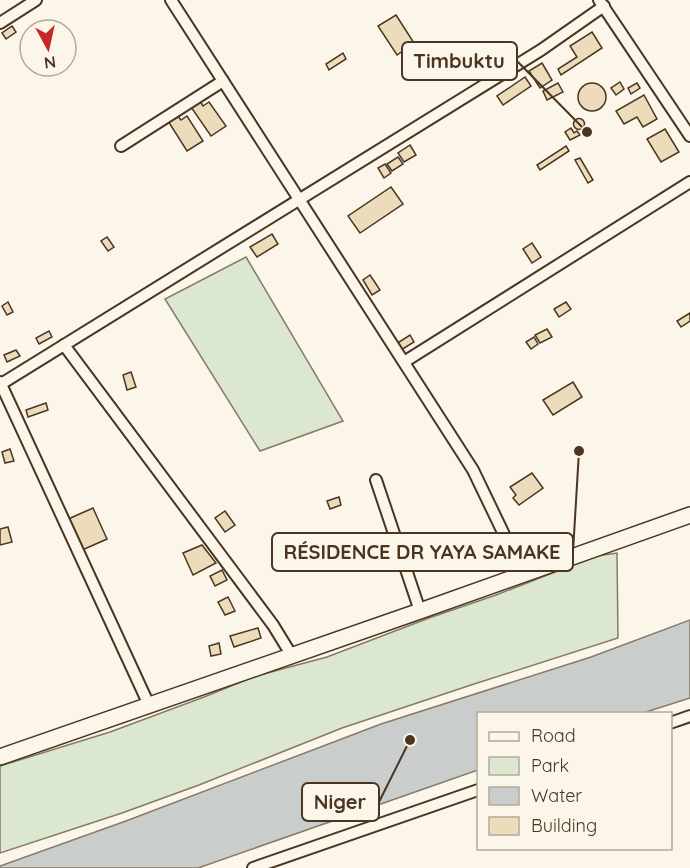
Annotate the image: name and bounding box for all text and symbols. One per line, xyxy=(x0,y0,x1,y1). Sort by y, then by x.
north arrow xyxy=(18,18,78,78)
callout: Timbuktu xyxy=(402,42,517,80)
text: Timbuktu xyxy=(413,48,505,73)
text: N xyxy=(43,52,57,74)
callout: RÉSIDENCE DR YAYA SAMAKE xyxy=(272,533,573,571)
text: RÉSIDENCE DR YAYA SAMAKE xyxy=(283,539,561,564)
legend xyxy=(477,712,672,850)
text: Road xyxy=(531,724,576,747)
text: Park xyxy=(531,754,569,777)
callout: Niger xyxy=(302,783,379,821)
text: Water xyxy=(531,784,582,807)
text: Niger xyxy=(314,789,366,814)
text: Building xyxy=(531,814,597,837)

